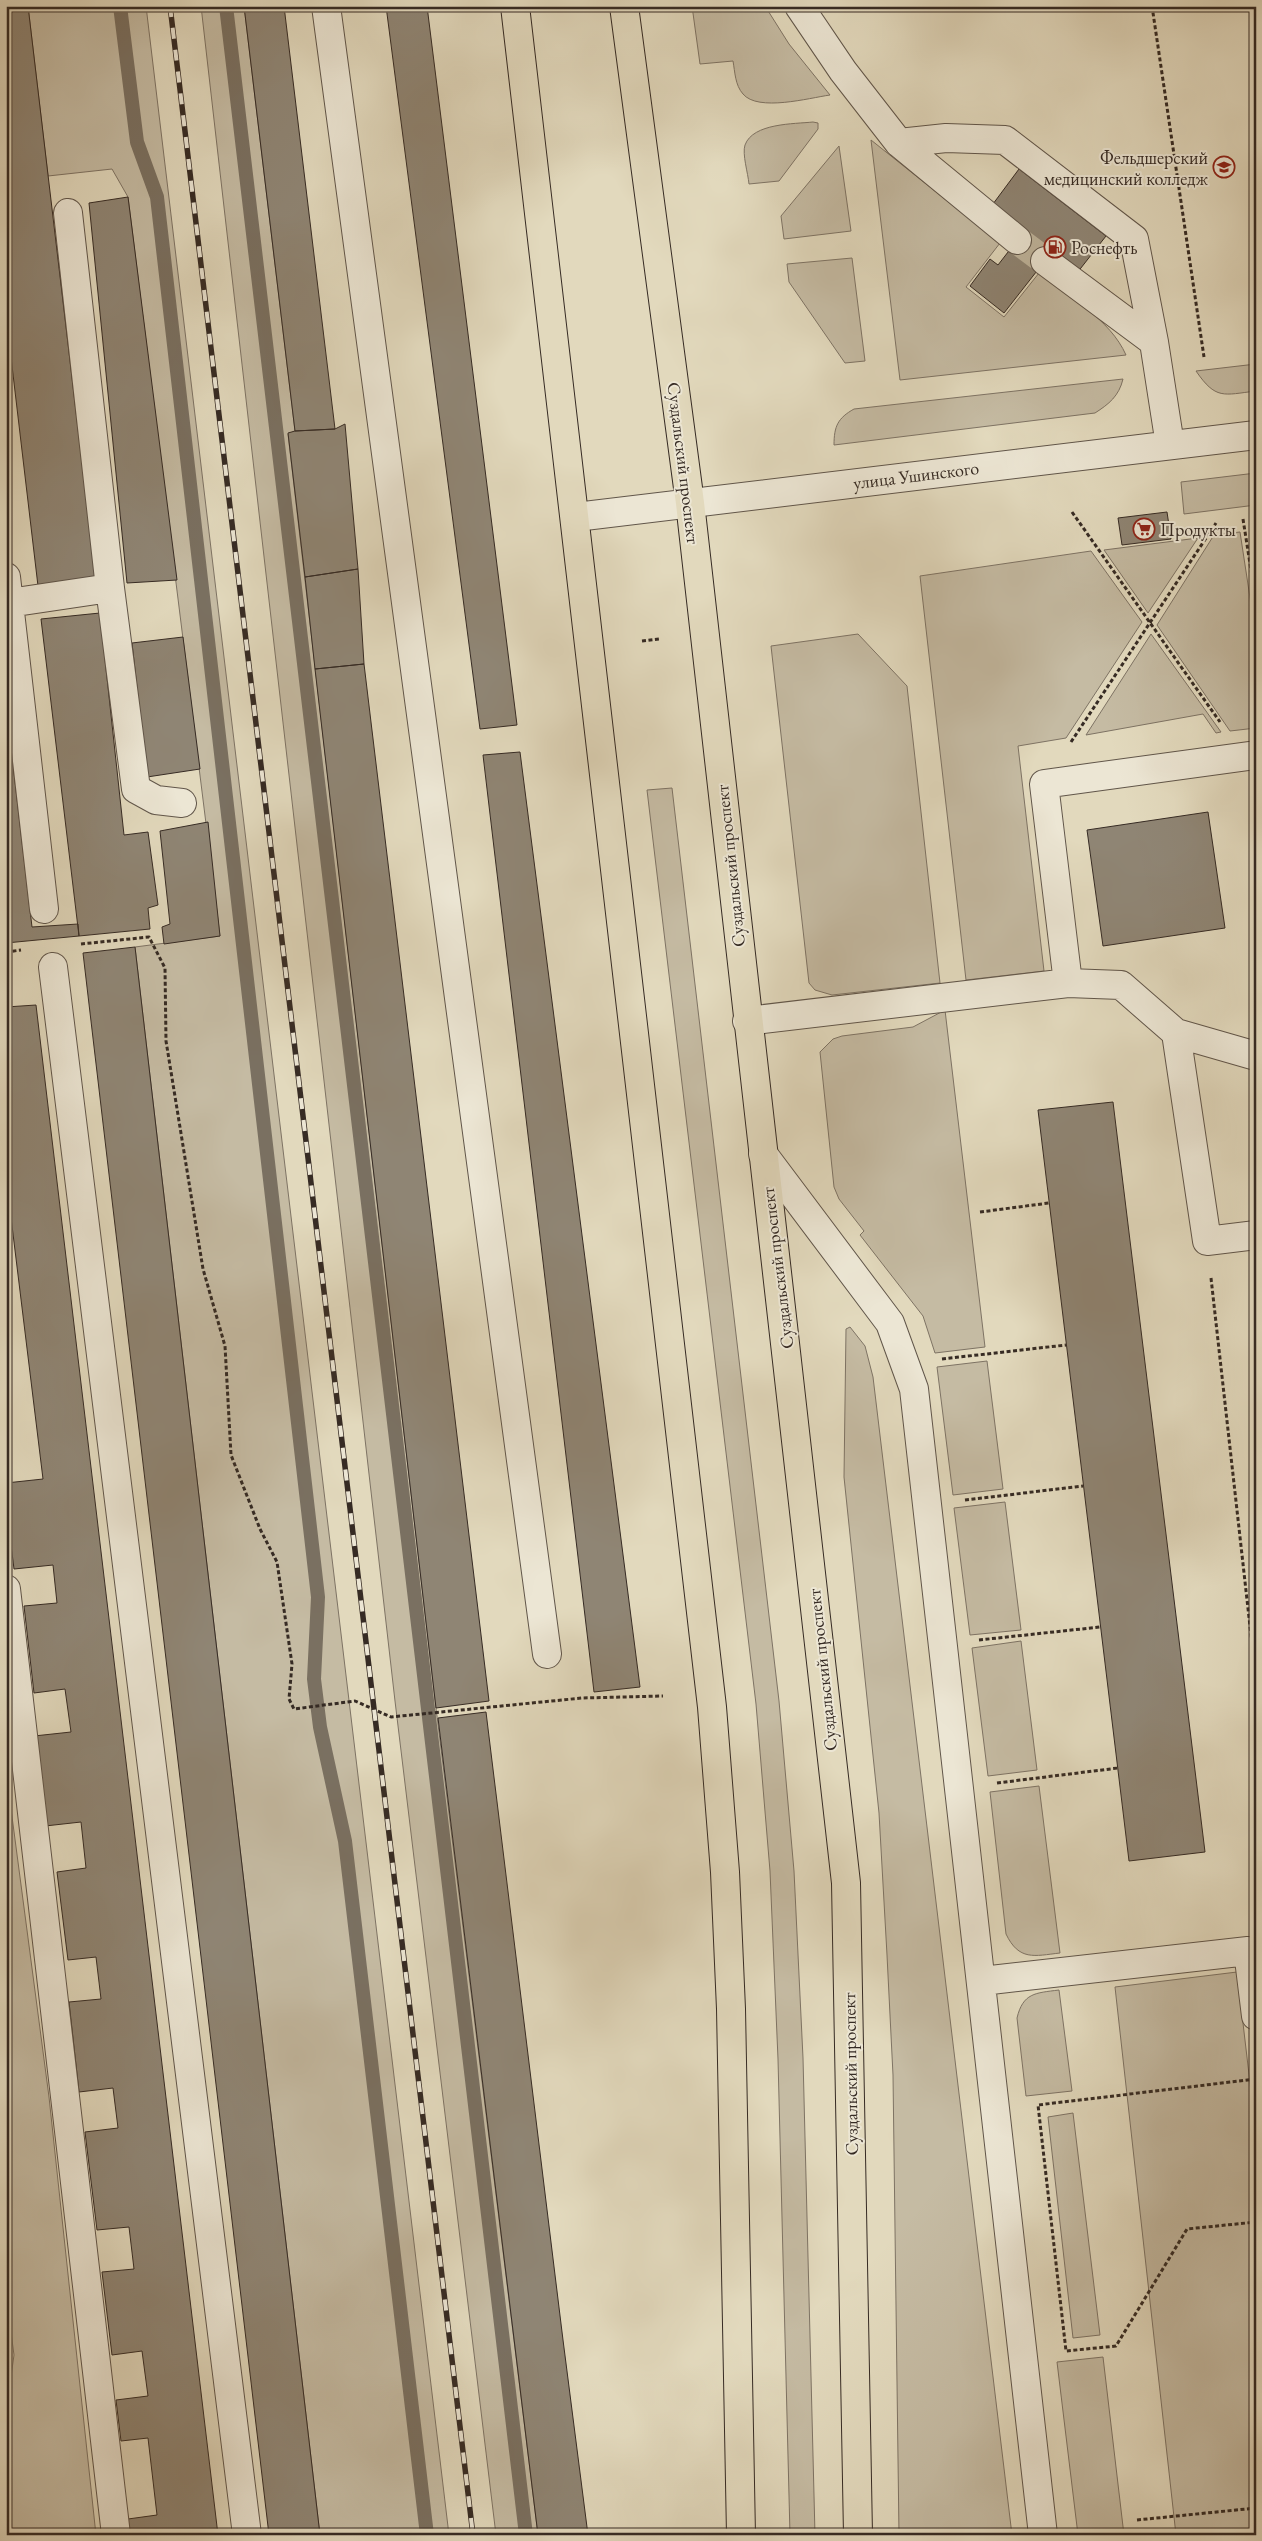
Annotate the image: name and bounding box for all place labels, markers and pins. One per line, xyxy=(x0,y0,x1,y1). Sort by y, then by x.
place label: Фельдшерский медицинский колледж xyxy=(1044,146,1208,190)
school or university icon: Фельдшерский медицинский колледж xyxy=(1212,155,1236,179)
fuel station icon: Роснефть xyxy=(1043,235,1067,259)
place label: Роснефть xyxy=(1071,236,1137,259)
supermarket icon: Продукты xyxy=(1132,517,1156,541)
place label: Продукты xyxy=(1160,518,1236,541)

